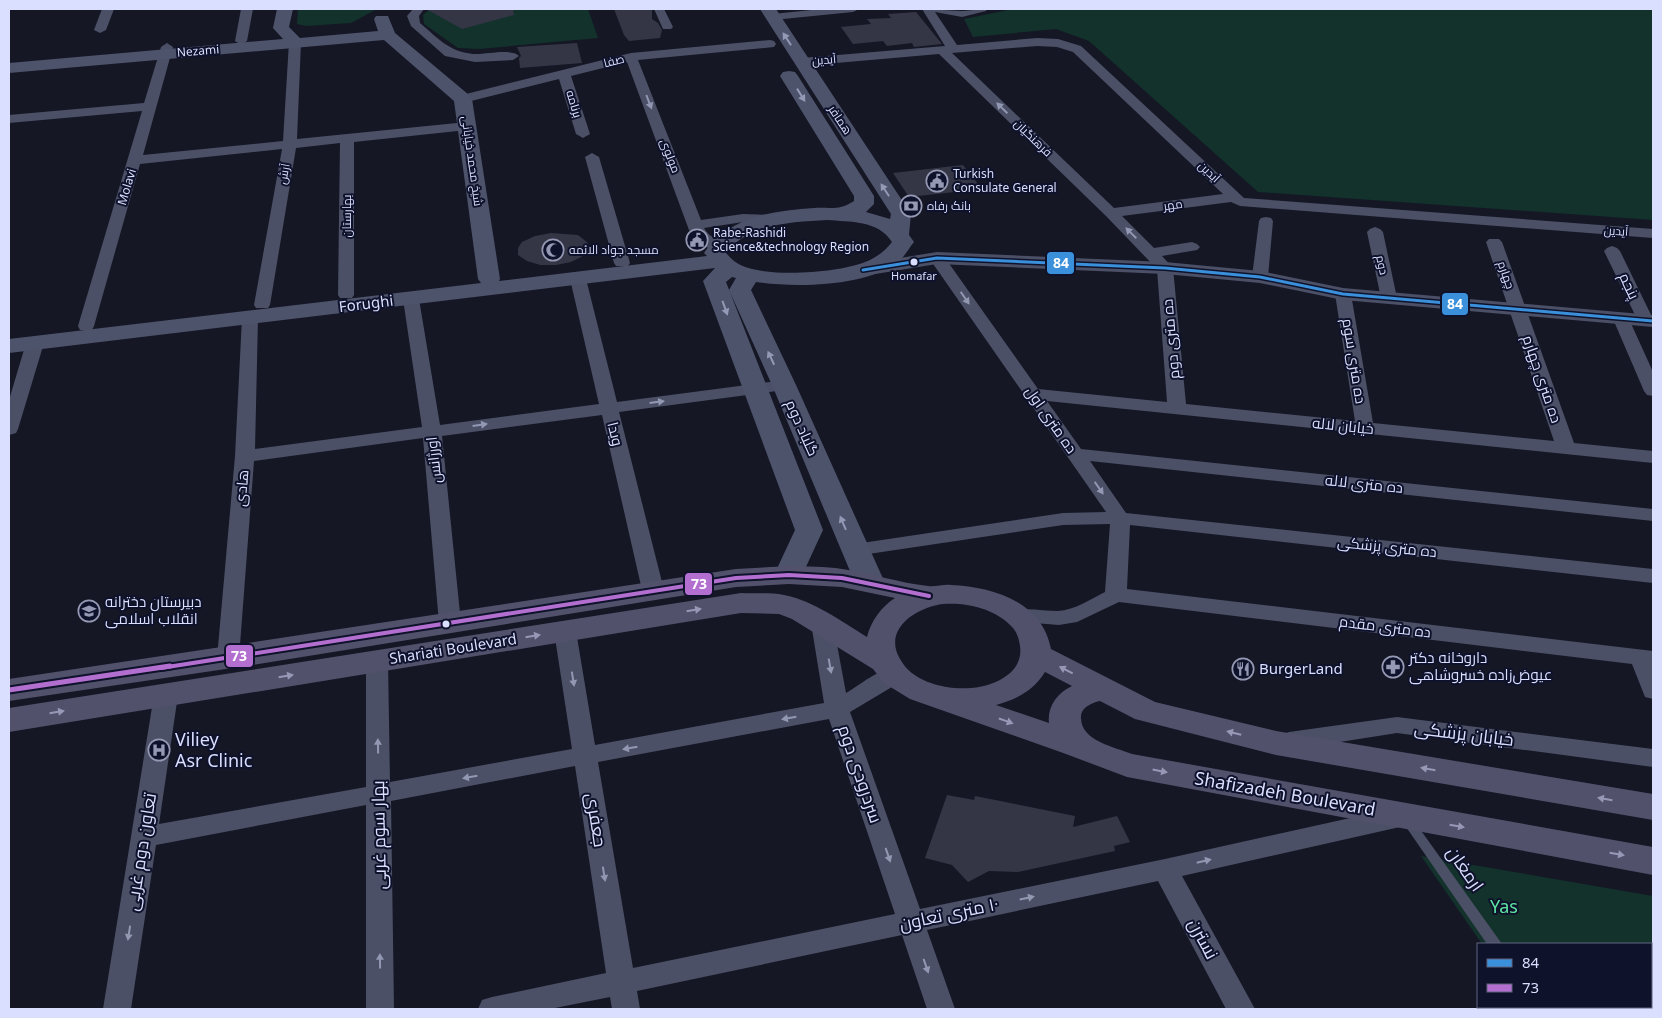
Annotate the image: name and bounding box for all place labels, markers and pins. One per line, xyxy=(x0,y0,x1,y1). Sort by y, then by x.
place label: Turkish Consulate General xyxy=(953,165,1057,196)
public building icon: Turkish Consulate General xyxy=(925,169,949,193)
bank icon: بانک رفاه xyxy=(899,194,923,218)
place label: بانک رفاه xyxy=(927,197,971,214)
place label: Rabe-Rashidi Science&technology Region xyxy=(713,224,869,255)
public building icon: Rabe-Rashidi Science&technology Region xyxy=(685,228,709,252)
mosque icon: مسجد جواد الائمه xyxy=(541,238,565,262)
place label: مسجد جواد الائمه xyxy=(569,241,659,258)
marker: Homafar xyxy=(909,257,919,267)
place label: Homafar xyxy=(891,268,937,283)
place label: دبیرستان دخترانه انقلاب اسلامی xyxy=(105,591,201,629)
school or university icon: دبیرستان دخترانه انقلاب اسلامی xyxy=(77,599,101,623)
unlabelled marker xyxy=(441,619,451,629)
place label: داروخانه دکتر عیوض‌‌زاده خسروشاهی xyxy=(1408,647,1552,685)
pharmacy icon: داروخانه دکتر عیوض‌‌زاده خسروشاهی xyxy=(1381,655,1405,679)
restaurant icon: BurgerLand xyxy=(1231,657,1255,681)
place label: BurgerLand xyxy=(1259,658,1343,678)
place label: Viliey Asr Clinic xyxy=(175,727,253,772)
hospital icon: Viliey Asr Clinic xyxy=(147,738,171,762)

